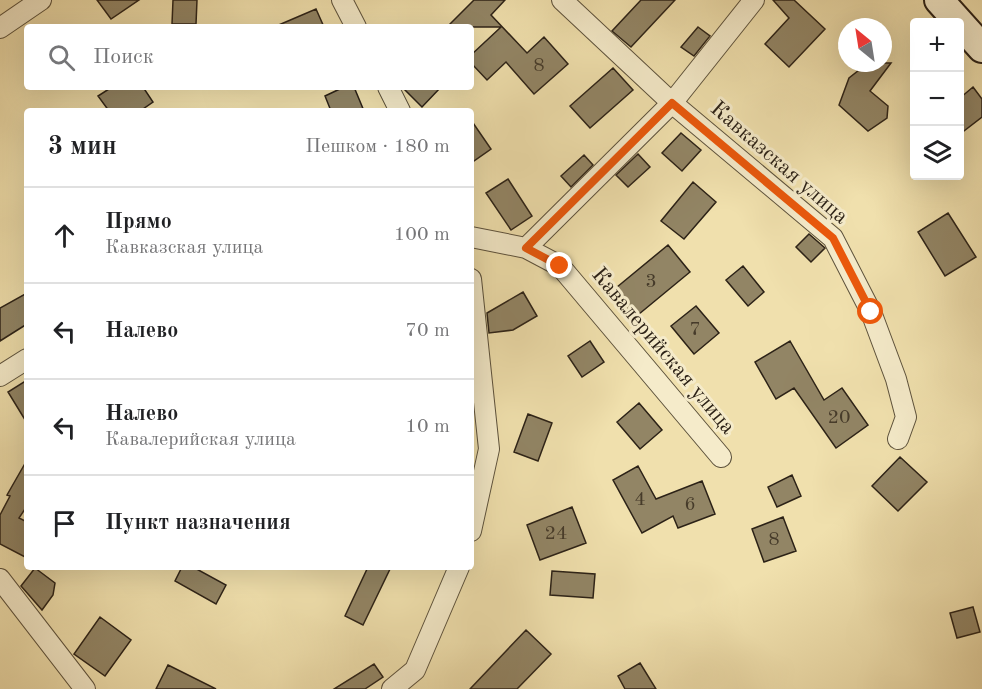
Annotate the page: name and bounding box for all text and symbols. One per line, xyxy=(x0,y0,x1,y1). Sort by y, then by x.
north arrow xyxy=(838,18,892,72)
map controls xyxy=(910,18,964,180)
button: + xyxy=(910,18,964,72)
search box xyxy=(24,24,474,90)
icon: search xyxy=(45,41,78,74)
text: Поиск xyxy=(93,46,154,68)
house number: 8 xyxy=(533,56,545,76)
button: − xyxy=(910,72,964,126)
street label: Кавказская улица xyxy=(706,98,852,229)
button: layers xyxy=(910,126,964,180)
text: 3 мин xyxy=(48,134,117,160)
text: Пешком · 180 m xyxy=(305,137,450,157)
text: Прямо xyxy=(105,211,172,233)
icon: ahead xyxy=(48,219,81,252)
text: 100 m xyxy=(394,225,450,245)
text: Кавказская улица xyxy=(105,238,263,258)
route end xyxy=(546,252,572,278)
street label: Кавалерийская улица xyxy=(587,264,739,439)
house number: 3 xyxy=(645,272,657,292)
route start xyxy=(857,298,883,324)
icon: left xyxy=(48,315,81,348)
text: Налево xyxy=(105,320,178,342)
house number: 7 xyxy=(689,320,701,340)
text: 70 m xyxy=(405,321,450,341)
text: Налево xyxy=(105,403,178,425)
house number: 20 xyxy=(827,408,851,428)
icon: left xyxy=(48,411,81,444)
text: 10 m xyxy=(405,417,450,437)
text: Кавалерийская улица xyxy=(105,430,296,450)
house number: 4 xyxy=(634,490,646,510)
house number: 6 xyxy=(684,495,696,515)
icon: arrive xyxy=(48,507,81,540)
text: Пункт назначения xyxy=(105,512,291,534)
house number: 24 xyxy=(544,524,568,544)
house number: 8 xyxy=(768,530,780,550)

